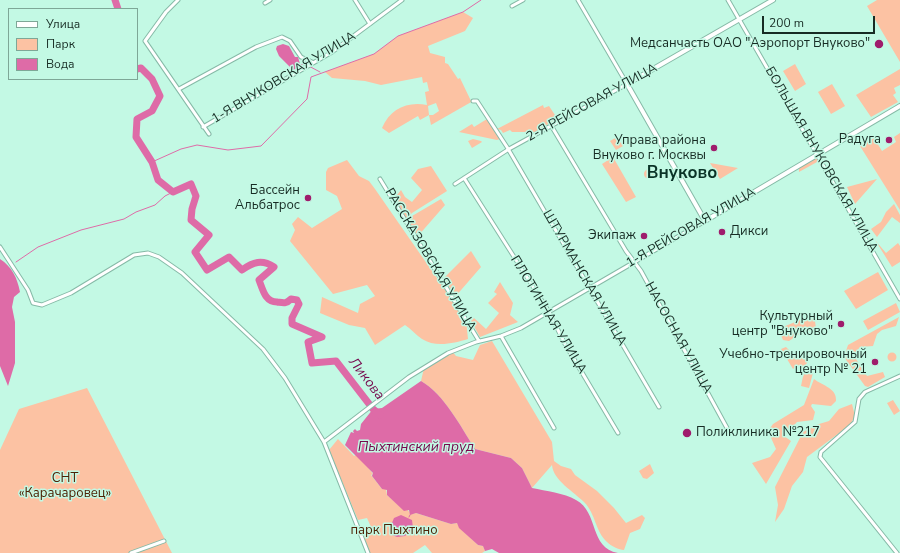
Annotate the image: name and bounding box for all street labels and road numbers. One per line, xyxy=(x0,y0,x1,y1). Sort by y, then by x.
street label: 1-Я ВНУКОВСКАЯ УЛИЦА xyxy=(209,29,359,127)
street label: 2-Я РЕЙСОВАЯ УЛИЦА xyxy=(524,61,660,145)
street label: БОЛЬШАЯ ВНУКОВСКАЯ УЛИЦА xyxy=(761,64,881,256)
street label: 1-Я РЕЙСОВАЯ УЛИЦА xyxy=(623,185,759,271)
street label: РАССКАЗОВСКАЯ УЛИЦА xyxy=(381,186,479,334)
street label: ШТУРМАНСКАЯ УЛИЦА xyxy=(539,207,629,349)
street label: ПЛОТИННАЯ УЛИЦА xyxy=(507,253,589,377)
street label: НАСОСНАЯ УЛИЦА xyxy=(641,279,715,397)

